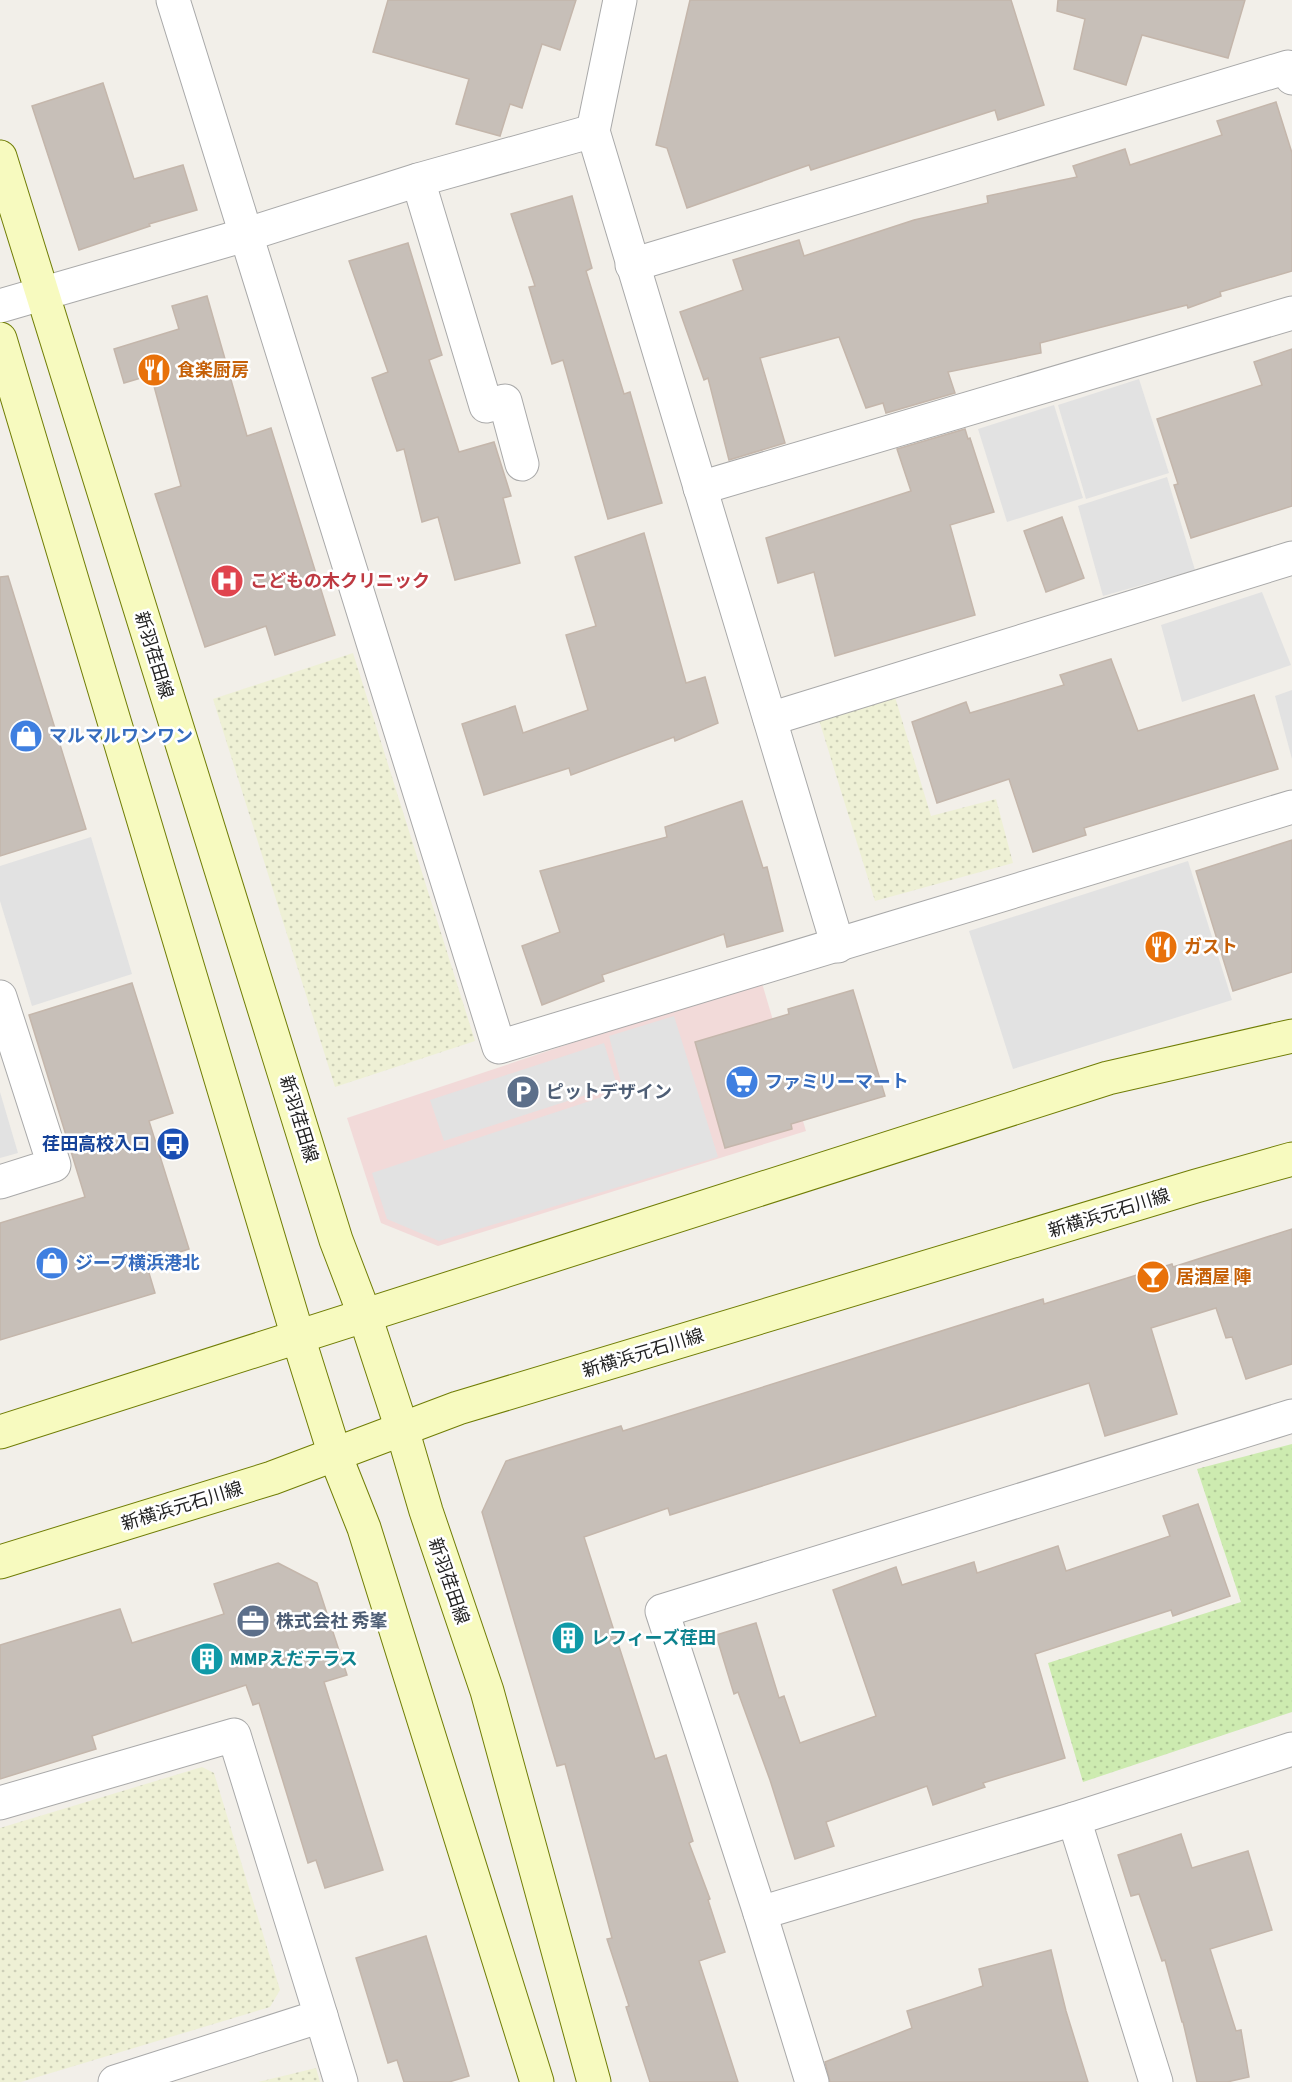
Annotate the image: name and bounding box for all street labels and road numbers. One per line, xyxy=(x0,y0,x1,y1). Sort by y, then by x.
street label: 新羽荏田線 xyxy=(128,608,179,702)
street label: 新羽荏田線 xyxy=(273,1072,324,1166)
street label: 新横浜元石川線 xyxy=(1045,1183,1173,1244)
street label: 新横浜元石川線 xyxy=(579,1323,707,1384)
street label: 新横浜元石川線 xyxy=(118,1476,246,1537)
street label: 新羽荏田線 xyxy=(422,1535,475,1628)

